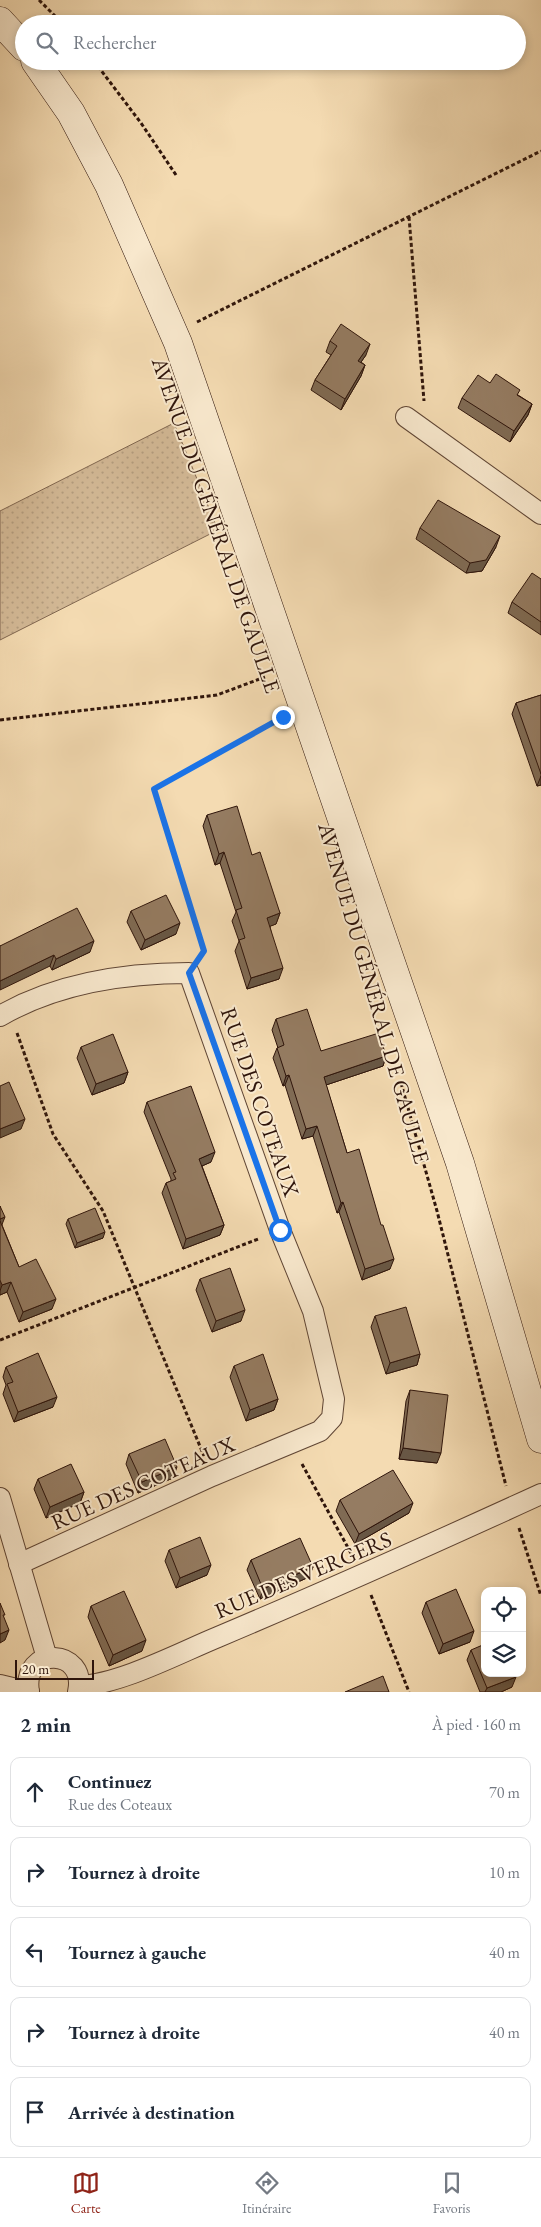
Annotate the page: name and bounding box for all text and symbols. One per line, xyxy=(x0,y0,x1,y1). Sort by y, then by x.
search box xyxy=(15,15,526,70)
icon: search xyxy=(33,29,61,57)
text: Rechercher xyxy=(73,30,156,55)
street label: AVENUE DU GÉNÉRAL DE GAULLE xyxy=(144,352,287,697)
route end xyxy=(272,706,295,729)
street label: AVENUE DU GÉNÉRAL DE GAULLE xyxy=(311,818,437,1167)
street label: RUE DES COTEAUX xyxy=(214,1003,306,1201)
route start xyxy=(269,1219,292,1242)
street label: RUE DES COTEAUX xyxy=(46,1429,240,1537)
street label: RUE DES VERGERS xyxy=(210,1525,396,1625)
map controls xyxy=(481,1587,526,1677)
button: locate xyxy=(481,1587,526,1632)
button: layers xyxy=(481,1632,526,1677)
scale bar xyxy=(15,1657,94,1680)
text: 20 m xyxy=(22,1660,49,1678)
text: 2 min xyxy=(20,1711,71,1738)
text: À pied · 160 m xyxy=(432,1714,521,1735)
text: Continuez xyxy=(68,1769,152,1794)
icon: ahead xyxy=(21,1778,49,1806)
text: 70 m xyxy=(489,1782,520,1803)
text: Rue des Coteaux xyxy=(68,1794,172,1815)
icon: right xyxy=(21,1858,49,1886)
text: Tournez à droite xyxy=(68,1860,200,1885)
text: 10 m xyxy=(489,1862,520,1883)
icon: left xyxy=(21,1938,49,1966)
text: Tournez à gauche xyxy=(68,1940,206,1965)
text: 40 m xyxy=(489,1942,520,1963)
icon: right xyxy=(21,2018,49,2046)
text: Tournez à droite xyxy=(68,2020,200,2045)
text: 40 m xyxy=(489,2022,520,2043)
icon: arrive xyxy=(21,2098,49,2126)
text: Arrivée à destination xyxy=(68,2100,235,2125)
tab: Carte xyxy=(71,2169,101,2217)
tab: Itinéraire xyxy=(242,2169,291,2217)
tab: Favoris xyxy=(433,2169,470,2217)

